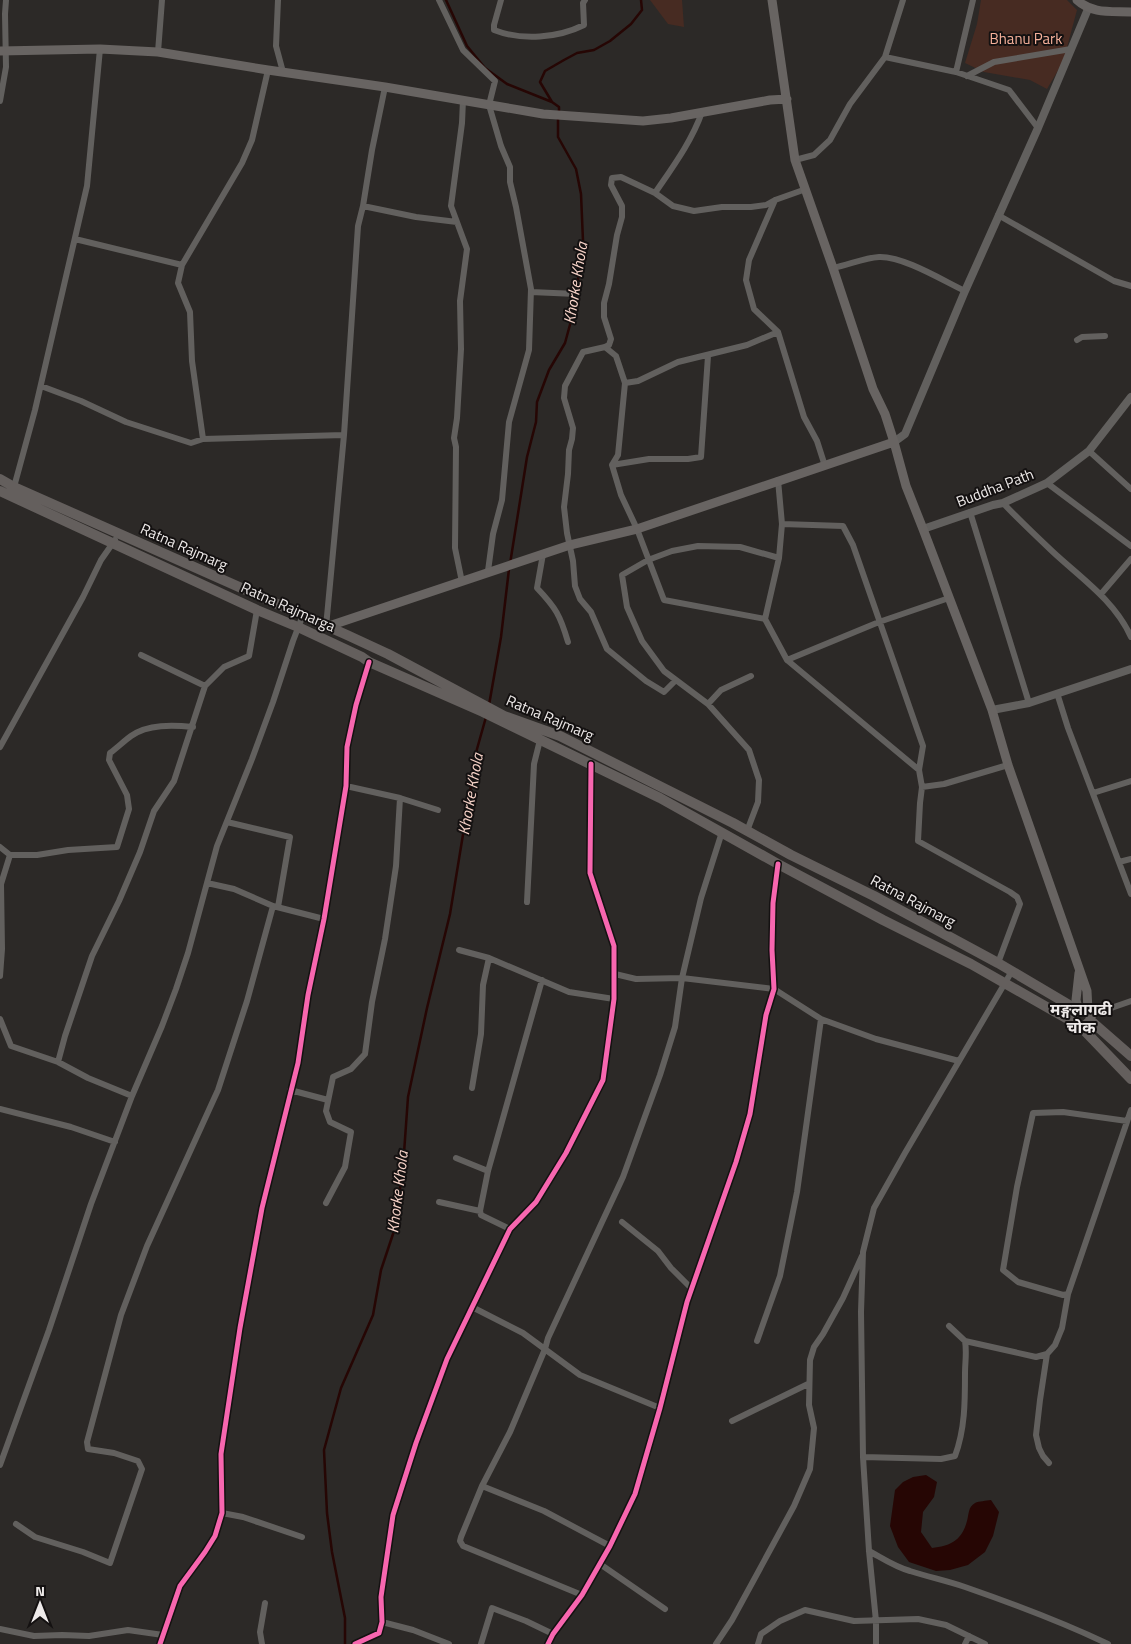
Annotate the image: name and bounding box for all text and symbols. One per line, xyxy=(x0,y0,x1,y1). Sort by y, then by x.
park label: Bhanu Park xyxy=(990,27,1062,50)
water label: Khorke Khola xyxy=(557,239,593,326)
street label: Buddha Path xyxy=(953,462,1037,513)
street label: Ratna Rajmarg xyxy=(137,517,232,576)
street label: Ratna Rajmarga xyxy=(237,575,340,638)
street label: Ratna Rajmarg xyxy=(503,689,598,747)
water label: Khorke Khola xyxy=(451,750,489,837)
street label: Ratna Rajmarg xyxy=(866,868,960,933)
district label: मङ्गलागढी चोक xyxy=(1050,997,1112,1039)
water label: Khorke Khola xyxy=(380,1148,414,1235)
north arrow xyxy=(15,1579,65,1629)
text: N xyxy=(35,1580,45,1601)

